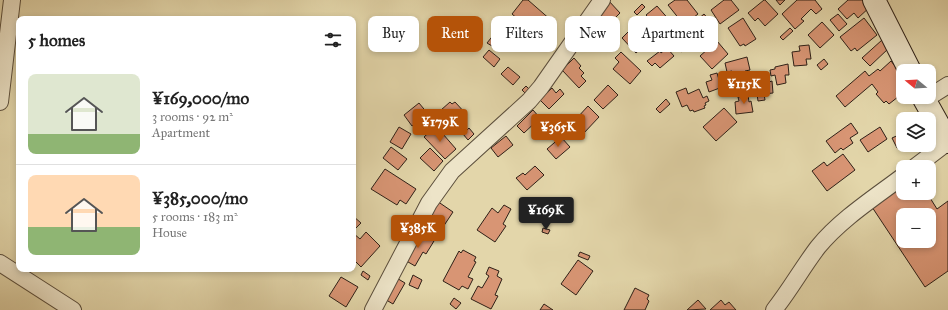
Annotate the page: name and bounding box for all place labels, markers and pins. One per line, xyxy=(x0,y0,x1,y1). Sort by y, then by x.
pin: ¥115K xyxy=(716,71,772,105)
pin: ¥179K xyxy=(412,109,468,143)
pin: ¥365K xyxy=(530,114,586,148)
pin: ¥169K xyxy=(518,197,574,231)
pin: ¥385K xyxy=(390,215,446,249)

